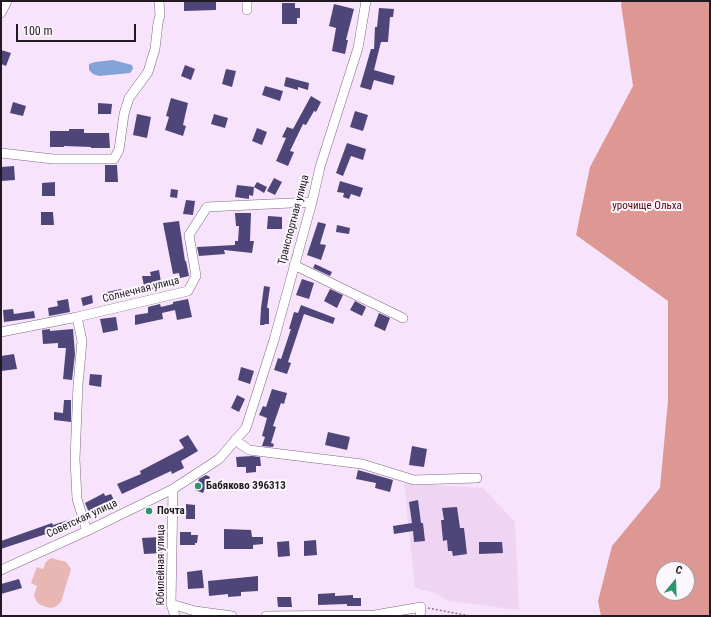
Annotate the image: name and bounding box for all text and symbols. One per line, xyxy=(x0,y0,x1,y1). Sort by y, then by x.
scale bar xyxy=(18,16,138,42)
text: 100 m xyxy=(23,24,53,38)
street label: Транспортная улица xyxy=(276,174,312,266)
park label: урочище Ольха xyxy=(612,199,682,213)
street label: Солнечная улица xyxy=(101,274,181,306)
place label: Бабяково 396313 xyxy=(206,479,286,493)
marker: Бабяково 396313 xyxy=(193,481,203,491)
street label: Советская улица xyxy=(44,497,120,541)
place label: Почта xyxy=(157,504,185,518)
marker: Почта xyxy=(144,506,154,516)
street label: Юбилейная улица xyxy=(154,525,168,605)
north arrow xyxy=(655,561,695,601)
text: С xyxy=(674,563,684,577)

